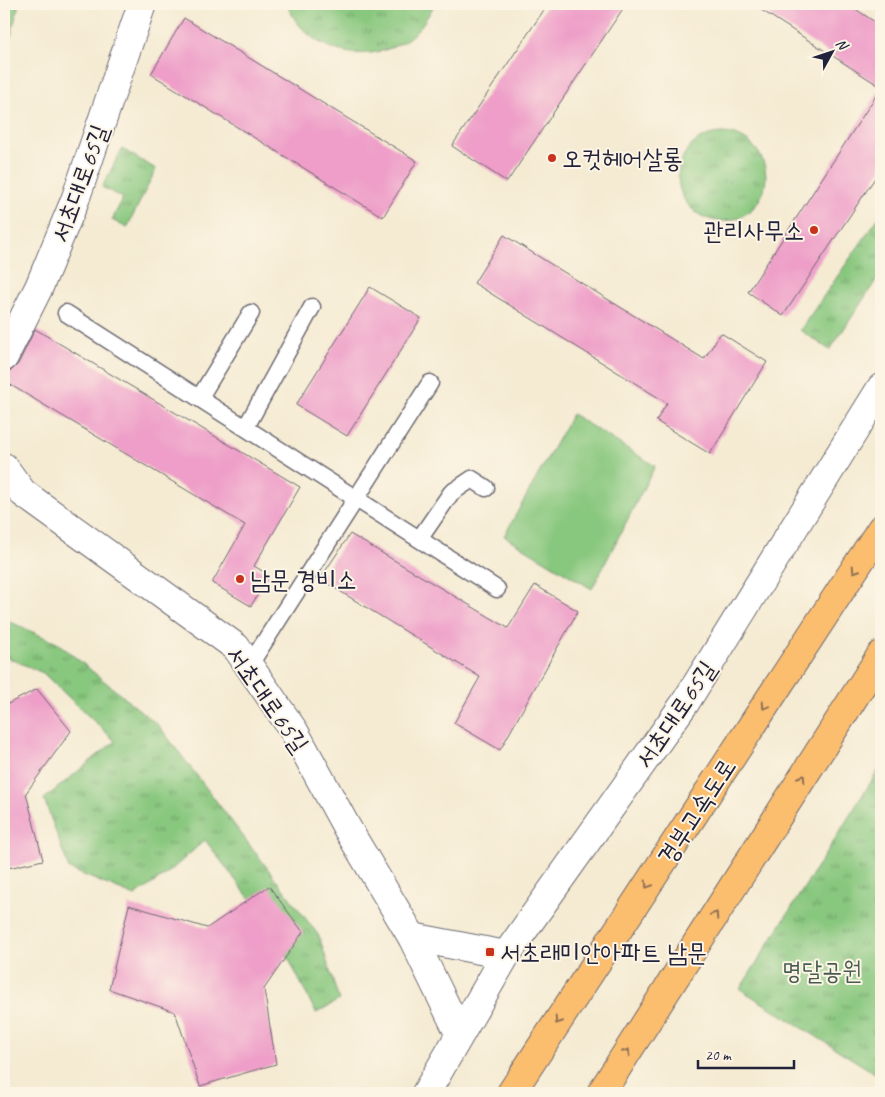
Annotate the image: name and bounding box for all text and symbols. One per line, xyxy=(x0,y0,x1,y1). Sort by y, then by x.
north arrow xyxy=(808,28,858,78)
text: N xyxy=(832,35,852,55)
street label: 서초대로65길 xyxy=(44,120,116,247)
place label: 오컷헤어살롱 xyxy=(562,143,683,175)
marker: 오컷헤어살롱 xyxy=(546,152,558,164)
place label: 관리사무소 xyxy=(703,215,804,247)
marker: 관리사무소 xyxy=(808,224,820,236)
place label: 남문 경비소 xyxy=(250,564,357,596)
one-way arrow xyxy=(851,564,861,573)
marker: 남문 경비소 xyxy=(234,573,246,585)
street label: 서초대로65길 xyxy=(219,640,316,759)
street label: 서초대로65길 xyxy=(628,655,724,775)
one-way arrow xyxy=(762,700,772,709)
street label: 경부고속도로 xyxy=(651,752,743,871)
one-way arrow xyxy=(796,775,805,784)
one-way arrow xyxy=(644,880,654,889)
one-way arrow xyxy=(708,912,718,921)
place label: 서초래미안아파트 남문 xyxy=(500,937,707,969)
marker: 서초래미안아파트 남문 xyxy=(484,946,496,958)
park label: 명달공원 xyxy=(782,955,862,987)
one-way arrow xyxy=(555,1016,565,1025)
scale bar xyxy=(698,1037,794,1069)
text: 20 m xyxy=(705,1046,732,1065)
one-way arrow xyxy=(621,1049,630,1058)

